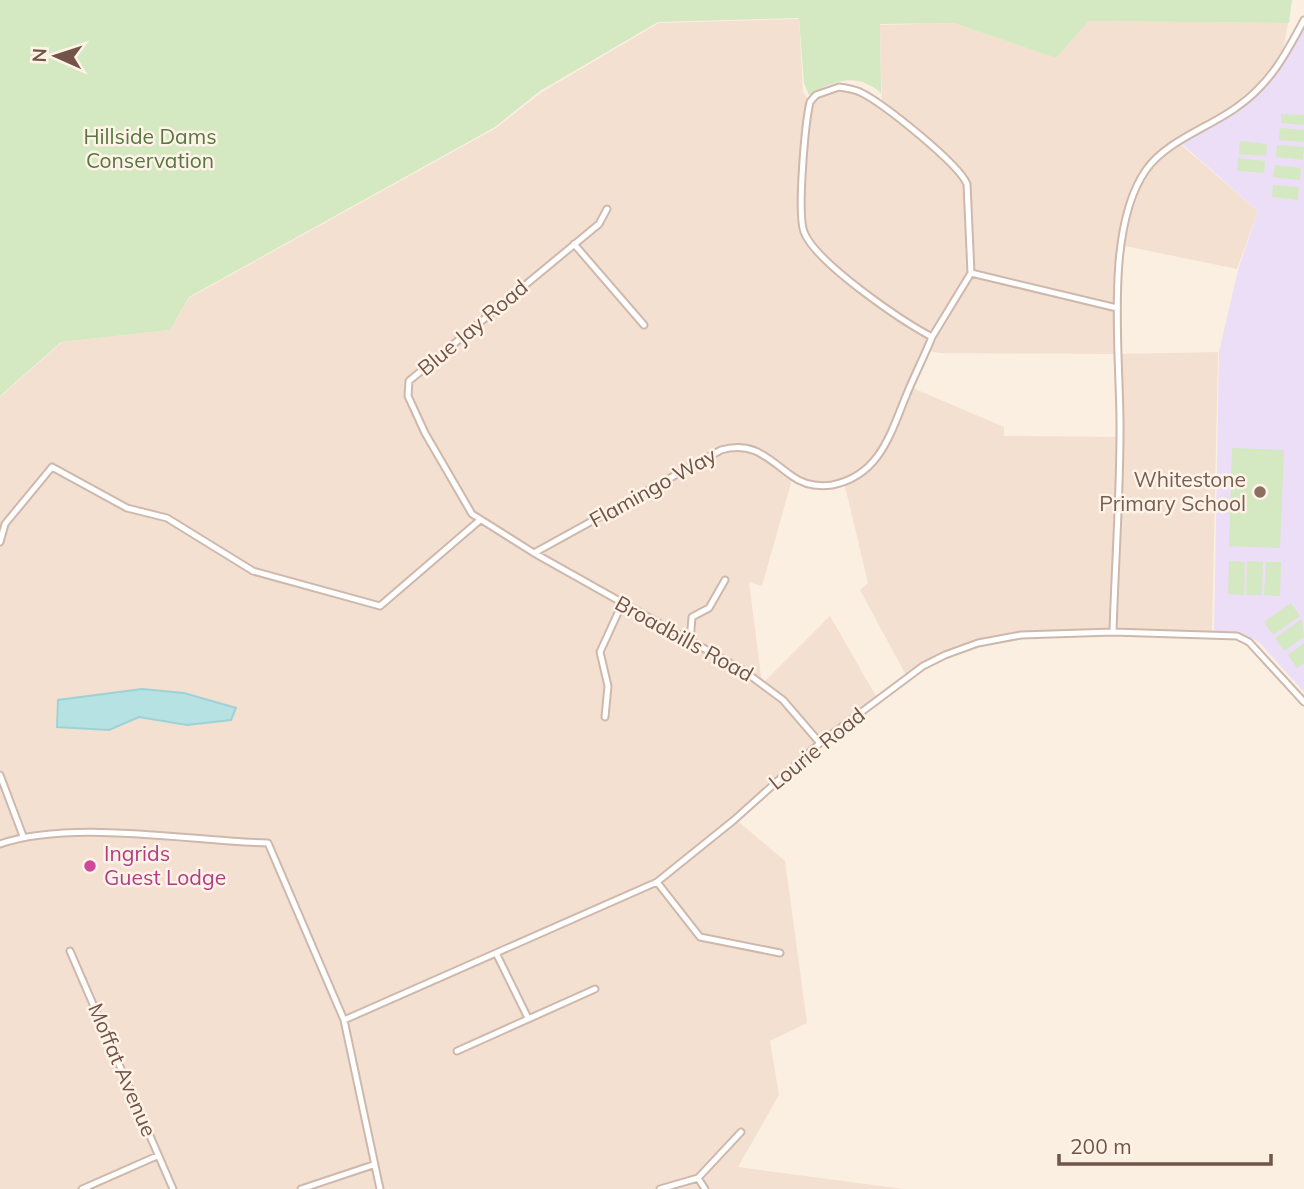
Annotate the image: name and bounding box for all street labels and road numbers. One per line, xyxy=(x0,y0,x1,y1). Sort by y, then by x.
street label: Blue Jay Road xyxy=(412,274,533,381)
street label: Flamingo Way xyxy=(585,442,721,533)
street label: Broadbills Road xyxy=(611,589,758,687)
street label: Lourie Road xyxy=(763,701,870,795)
street label: Moffat Avenue xyxy=(83,999,163,1140)

